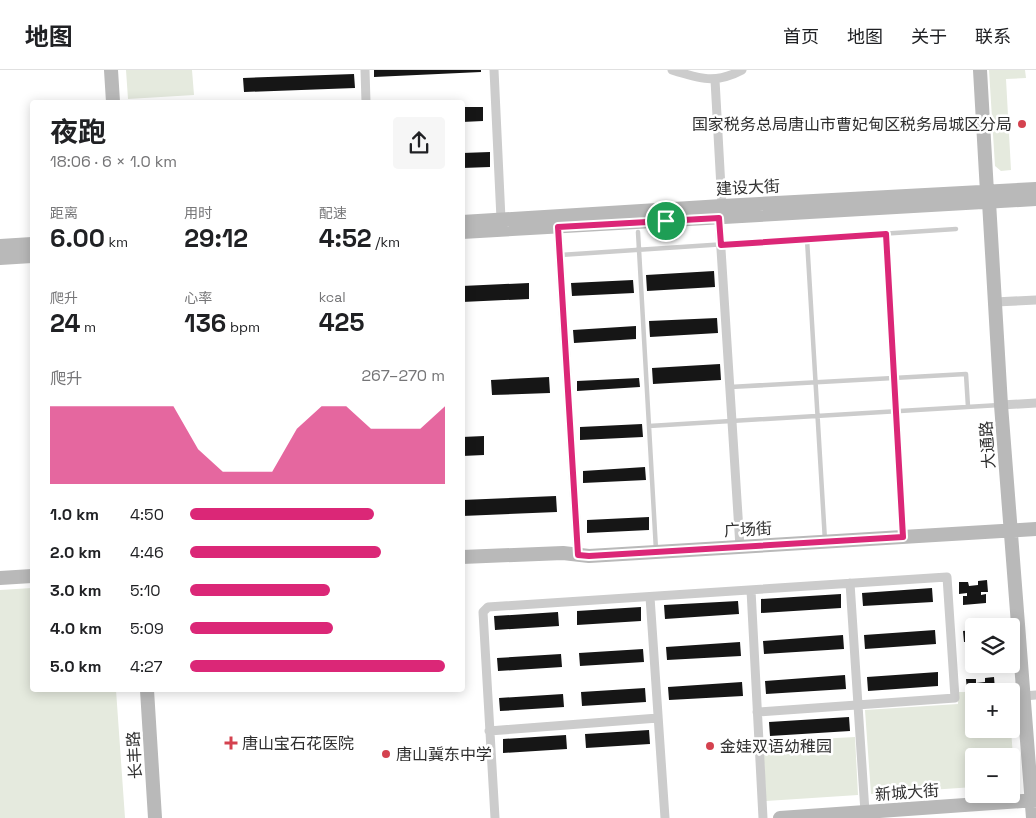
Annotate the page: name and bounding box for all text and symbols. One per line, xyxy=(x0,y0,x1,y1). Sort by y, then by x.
text: 地图 xyxy=(25,21,73,52)
text: 首页 xyxy=(783,25,819,48)
text: 地图 xyxy=(847,25,883,48)
text: 关于 xyxy=(911,25,947,48)
text: 联系 xyxy=(975,25,1011,48)
text: 夜跑 xyxy=(50,114,106,150)
place label: 国家税务总局唐山市曹妃甸区税务局城区分局 xyxy=(692,114,1012,135)
button: share xyxy=(393,117,445,169)
marker: 国家税务总局唐山市曹妃甸区税务局城区分局 xyxy=(1016,118,1028,130)
text: 18:06 · 6 × 1.0 km xyxy=(50,151,177,172)
street label: 建设大街 xyxy=(716,175,781,200)
pin xyxy=(645,200,687,242)
text: 距离 xyxy=(50,204,78,222)
text: 用时 xyxy=(184,204,212,222)
text: 配速 xyxy=(319,204,347,222)
icon: arrive xyxy=(652,207,680,235)
text: 6.00 xyxy=(50,222,105,254)
text: 29:12 xyxy=(184,222,248,254)
text: 4:52 xyxy=(319,222,372,254)
text: km xyxy=(105,233,128,251)
text: /km xyxy=(372,233,400,251)
text: kcal xyxy=(319,288,346,306)
text: 爬升 xyxy=(50,289,78,307)
text: 心率 xyxy=(184,289,212,307)
text: 425 xyxy=(319,306,364,338)
text: 24 xyxy=(50,307,80,339)
text: 136 xyxy=(184,307,226,339)
text: m xyxy=(80,318,96,336)
text: bpm xyxy=(226,318,260,336)
text: 267–270 m xyxy=(361,365,445,386)
text: 爬升 xyxy=(50,368,82,389)
street label: 大通路 xyxy=(975,420,1000,470)
text: 1.0 km xyxy=(50,504,99,525)
text: 4:50 xyxy=(130,504,164,525)
street label: 广场街 xyxy=(724,518,773,541)
text: 2.0 km xyxy=(50,542,101,563)
text: 4:46 xyxy=(130,542,164,563)
text: 3.0 km xyxy=(50,580,101,601)
text: 5:10 xyxy=(130,580,161,601)
text: 4.0 km xyxy=(50,618,102,639)
text: 5:09 xyxy=(130,618,164,639)
map controls xyxy=(965,618,1020,803)
button: layers xyxy=(965,618,1020,673)
text: 5.0 km xyxy=(50,656,101,677)
text: 4:27 xyxy=(130,656,163,677)
button: + xyxy=(965,683,1020,738)
street label: 长丰路 xyxy=(123,730,146,779)
place label: 唐山宝石花医院 xyxy=(242,733,354,754)
marker: 唐山宝石花医院 xyxy=(224,736,238,750)
place label: 金娃双语幼稚园 xyxy=(720,736,832,757)
marker: 金娃双语幼稚园 xyxy=(704,740,716,752)
place label: 唐山冀东中学 xyxy=(396,744,492,765)
marker: 唐山冀东中学 xyxy=(380,748,392,760)
button: − xyxy=(965,748,1020,803)
street label: 新城大街 xyxy=(874,780,940,805)

